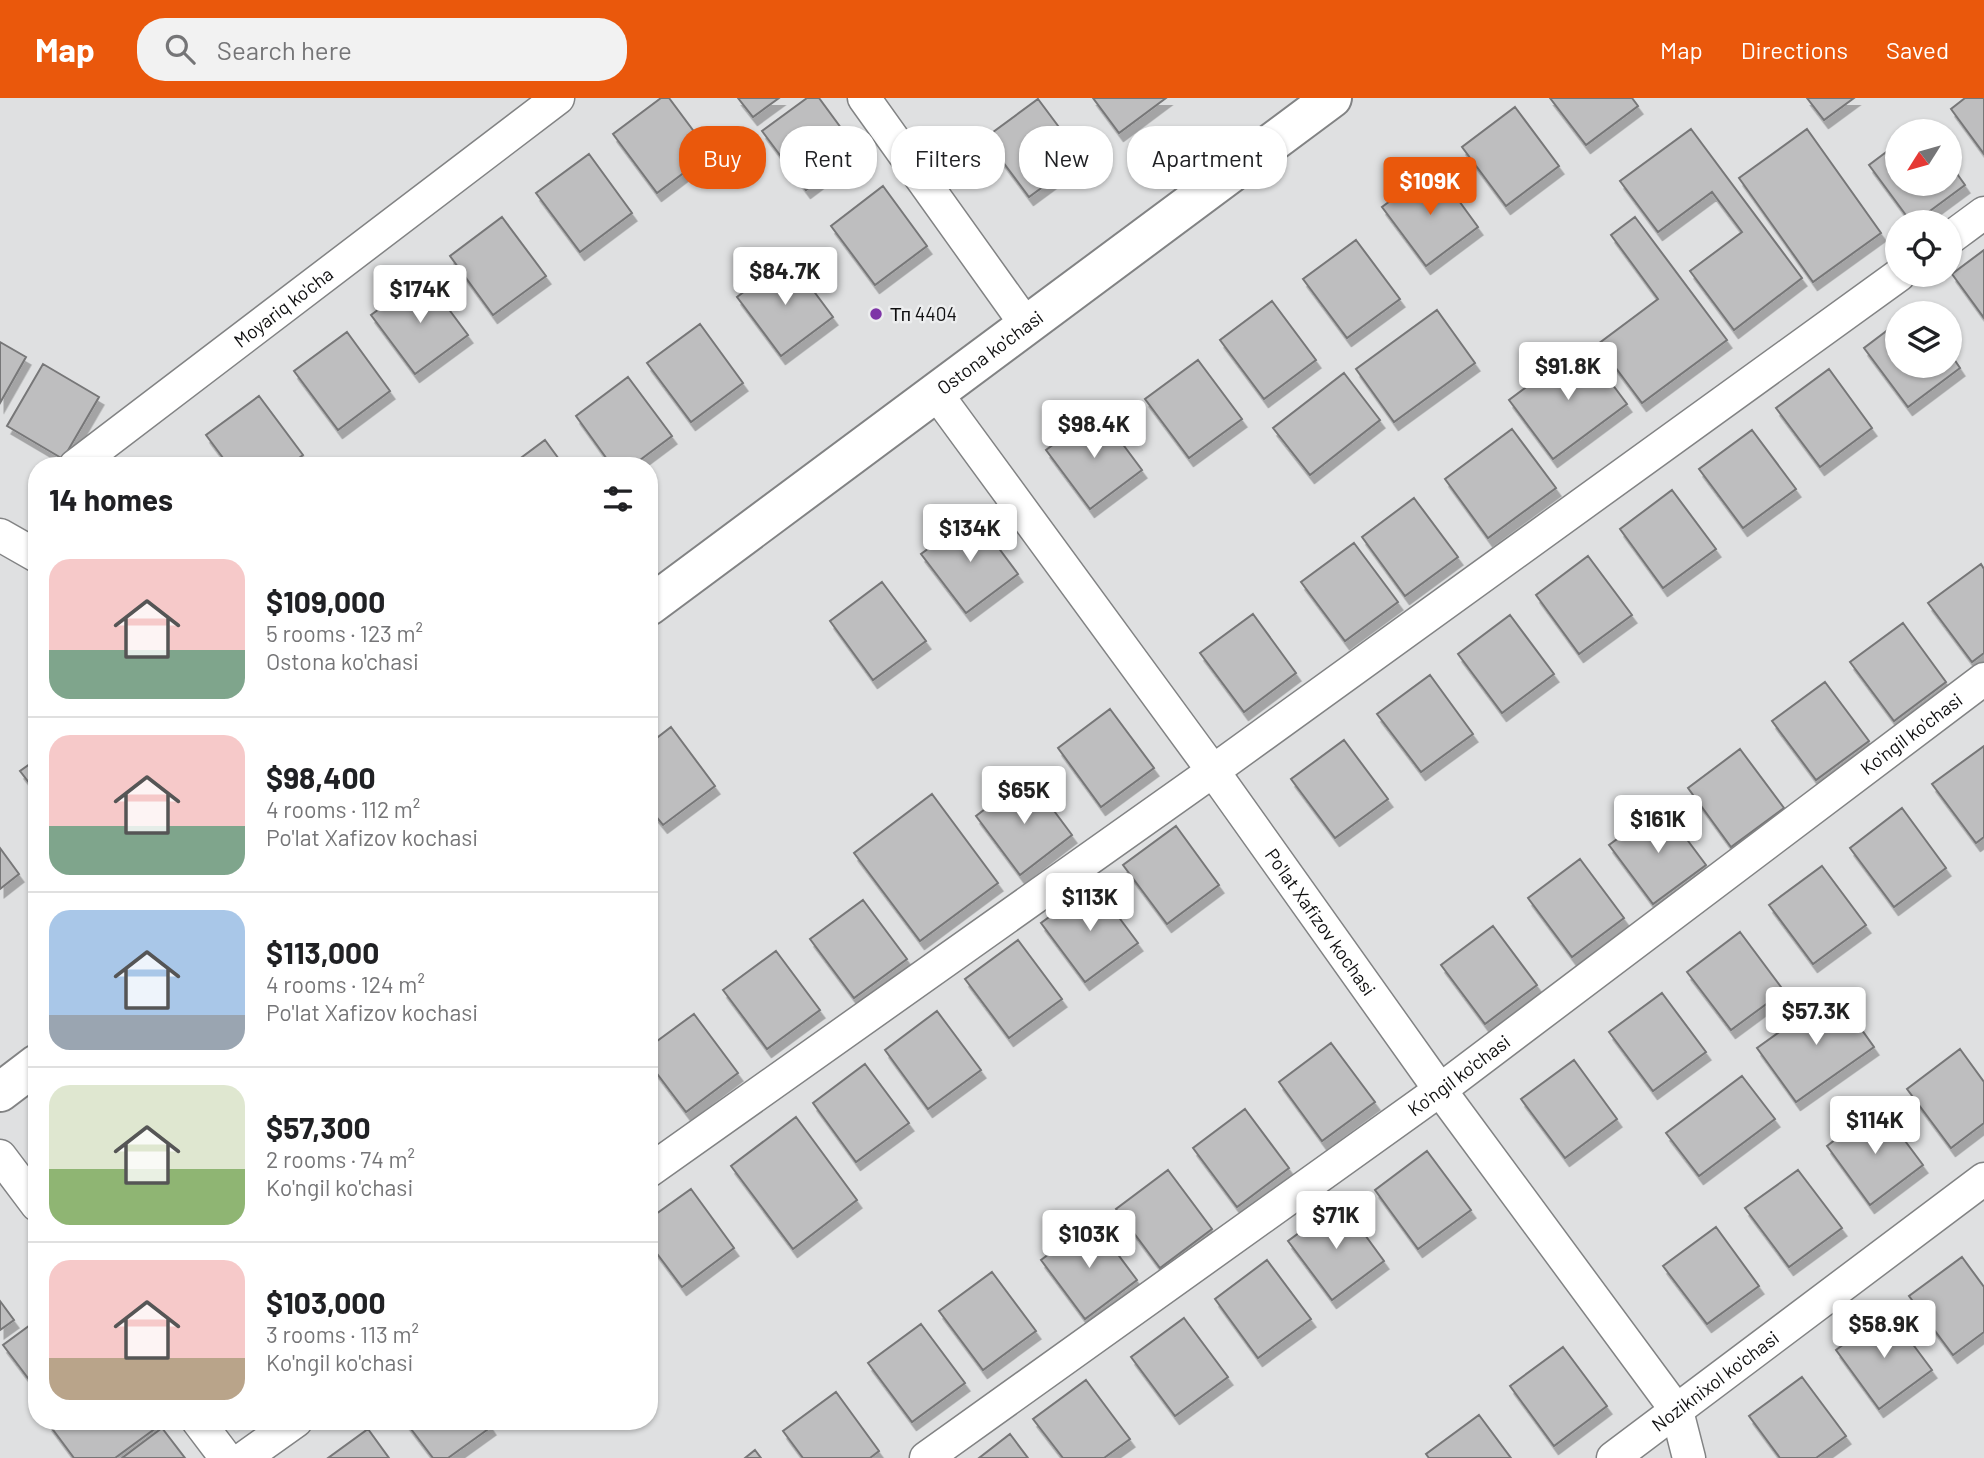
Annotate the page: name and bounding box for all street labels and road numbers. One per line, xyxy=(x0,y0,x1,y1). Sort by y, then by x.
street label: Moyariq ko'cha xyxy=(229,262,337,352)
street label: Ostona ko'chasi xyxy=(932,305,1047,399)
street label: Ko'ngil ko'chasi xyxy=(1856,688,1967,779)
street label: Po'lat Xafizov kochasi xyxy=(1261,844,1381,1000)
street label: Ko'ngil ko'chasi xyxy=(1403,1029,1514,1121)
street label: Noziknixol ko'chasi xyxy=(1647,1325,1783,1436)

